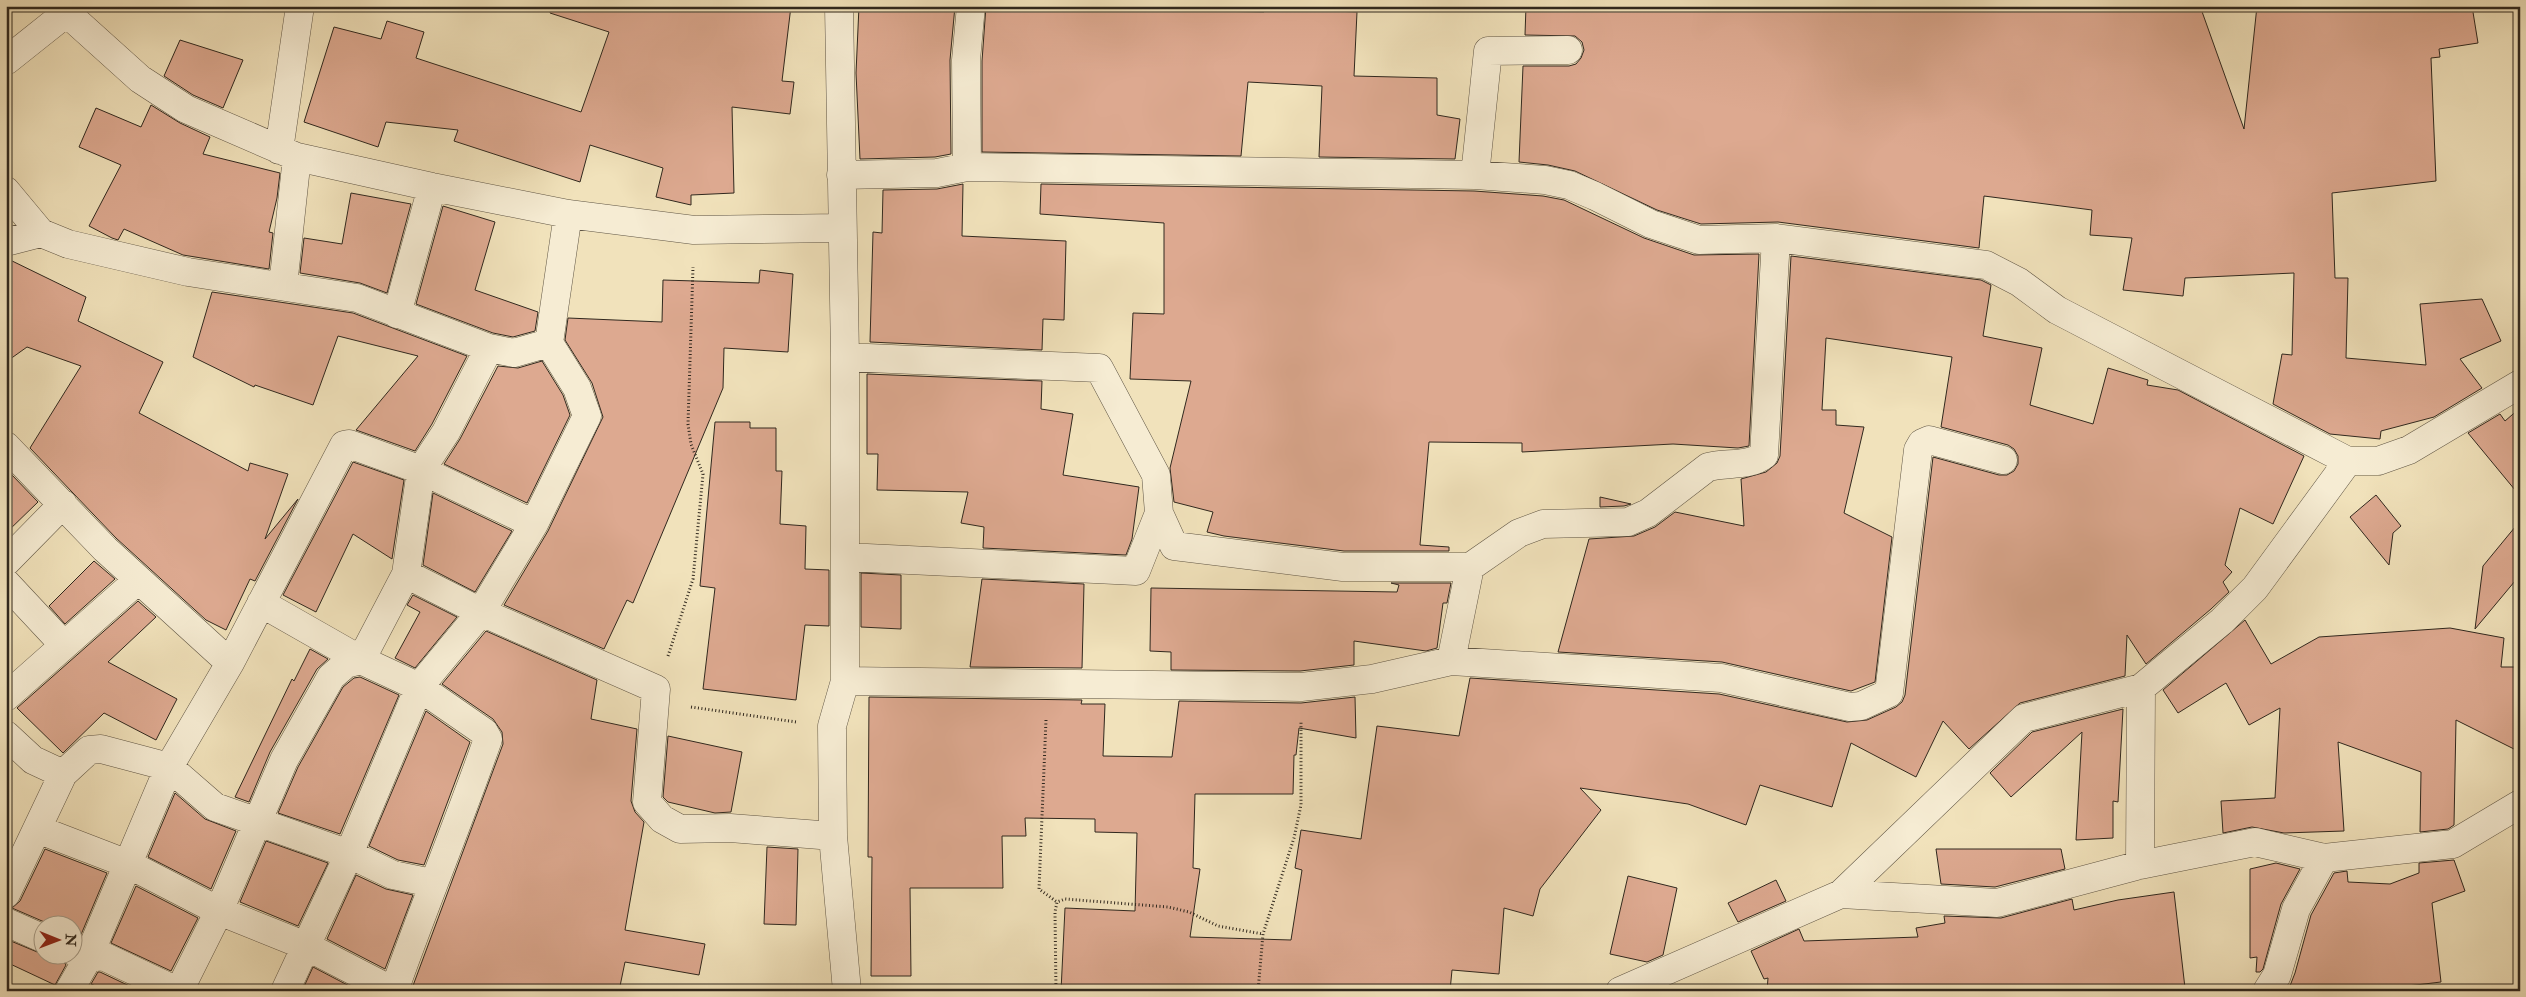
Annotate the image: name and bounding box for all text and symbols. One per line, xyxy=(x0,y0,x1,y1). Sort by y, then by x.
north arrow xyxy=(32,914,82,964)
text: N xyxy=(62,933,79,947)

